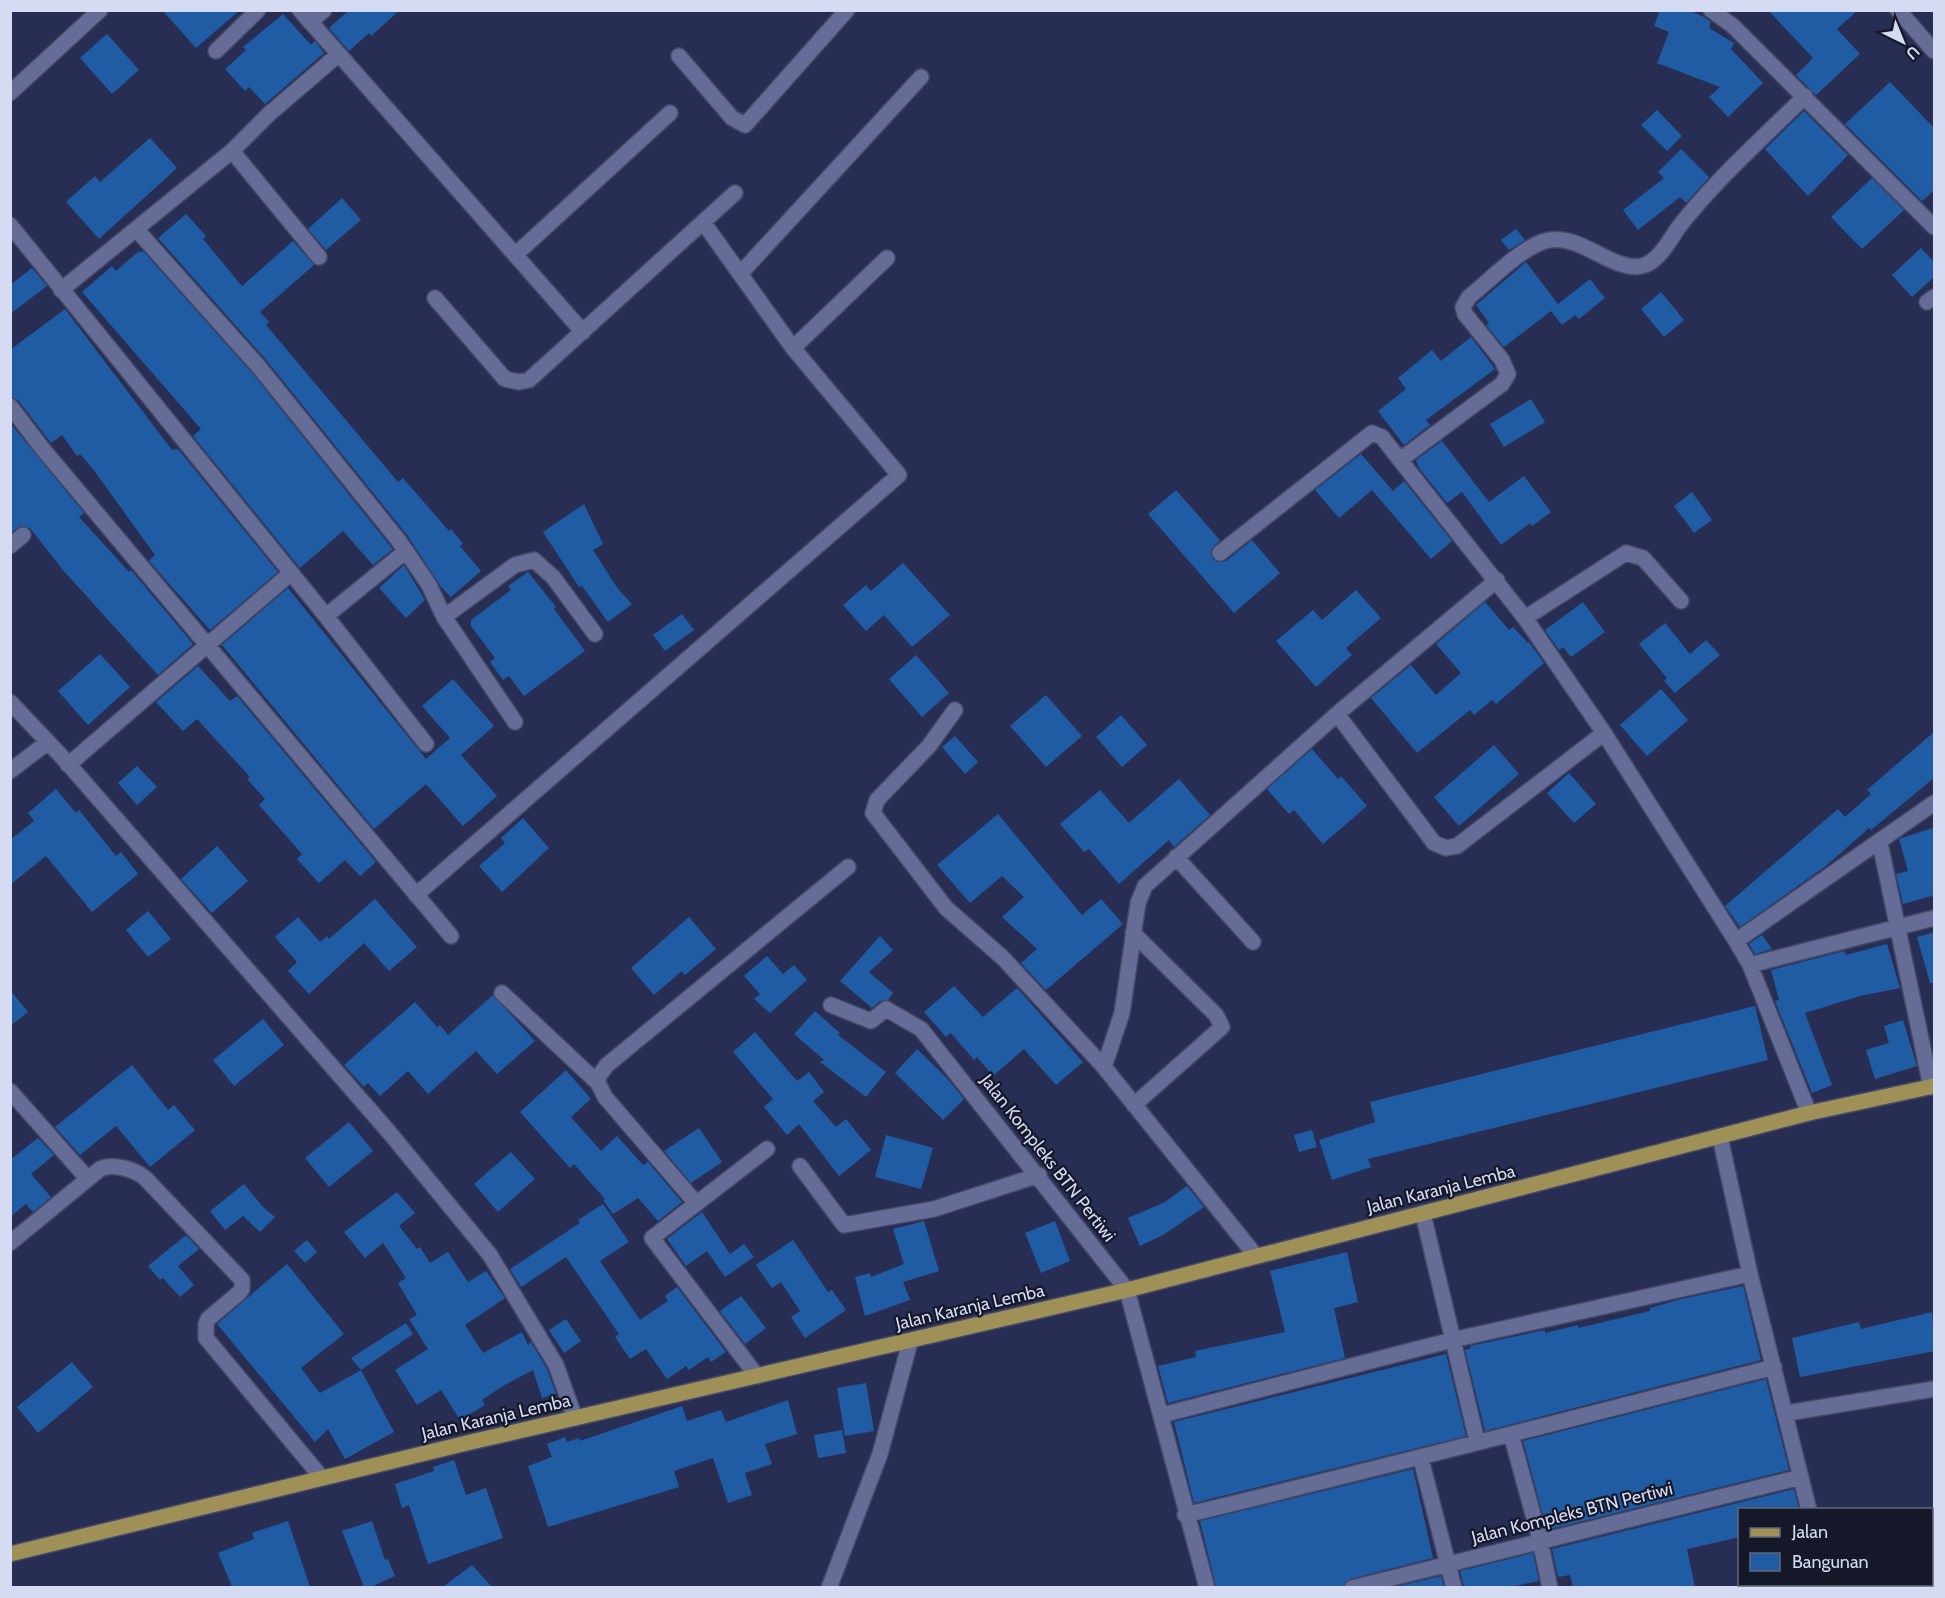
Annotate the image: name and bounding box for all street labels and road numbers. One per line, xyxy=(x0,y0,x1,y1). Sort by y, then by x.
street label: Jalan Kompleks BTN Pertiwi xyxy=(975,1069,1120,1246)
street label: Jalan Karanja Lemba xyxy=(1364,1160,1518,1218)
street label: Jalan Karanja Lemba xyxy=(892,1279,1047,1335)
street label: Jalan Karanja Lemba xyxy=(418,1389,573,1445)
street label: Jalan Kompleks BTN Pertiwi xyxy=(1468,1477,1675,1549)

